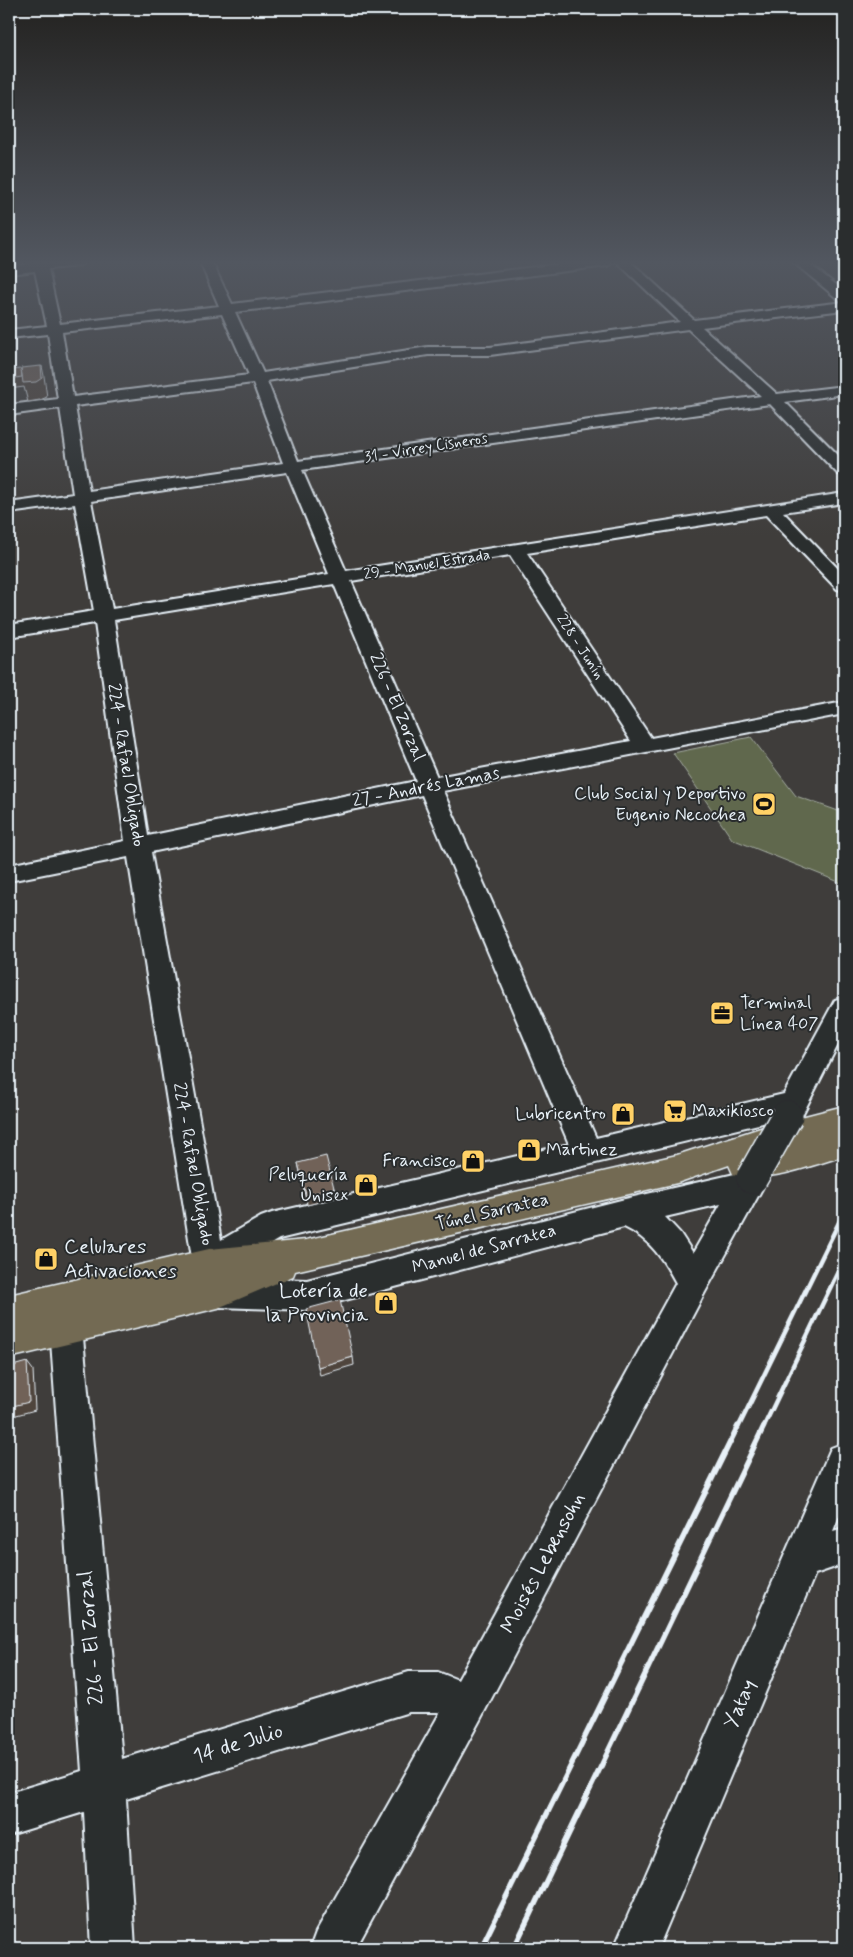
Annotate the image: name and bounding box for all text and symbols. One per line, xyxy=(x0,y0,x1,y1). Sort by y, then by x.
street label: 31 - Virrey Cisneros xyxy=(363,428,489,468)
street label: 29 - Manuel Estrada xyxy=(362,545,492,585)
street label: 228 - Junín xyxy=(551,610,609,684)
street label: 226 - El Zorzal xyxy=(363,649,431,765)
street label: 224 - Rafael Obligado xyxy=(101,682,151,848)
street label: 27 - Andrés Lamas xyxy=(350,761,502,813)
place label: Club Social y Deportivo Eugenio Necochea xyxy=(574,782,746,827)
sports icon: Club Social y Deportivo Eugenio Necochea xyxy=(751,791,777,817)
place label: Terminal Línea 407 xyxy=(740,991,818,1036)
office icon: Terminal Línea 407 xyxy=(709,1000,735,1026)
street label: 224 - Rafael Obligado xyxy=(167,1081,219,1247)
supermarket icon: Maxikiosco xyxy=(662,1098,688,1124)
place label: Maxikiosco xyxy=(692,1099,774,1123)
shop icon: Lubricentro xyxy=(610,1101,636,1127)
place label: Lubricentro xyxy=(515,1102,606,1126)
shop icon: Martinez xyxy=(516,1137,542,1163)
place label: Martinez xyxy=(546,1138,618,1162)
shop icon: Francisco xyxy=(460,1148,486,1174)
place label: Francisco xyxy=(383,1149,456,1173)
place label: Peluquería Unisex xyxy=(269,1163,348,1208)
shop icon: Peluquería Unisex xyxy=(353,1172,379,1198)
street label: Túnel Sarratea xyxy=(433,1187,551,1237)
street label: Manuel de Sarratea xyxy=(409,1218,559,1280)
place label: Celulares Activaciones xyxy=(64,1233,177,1285)
shop icon: Celulares Activaciones xyxy=(33,1246,59,1272)
place label: Lotería de la Provincia xyxy=(265,1277,368,1329)
shop icon: Lotería de la Provincia xyxy=(373,1290,399,1316)
street label: Moisés Lebensohn xyxy=(494,1488,592,1638)
street label: 226 - El Zorzal xyxy=(71,1570,111,1706)
street label: Yatay xyxy=(717,1675,763,1733)
street label: 14 de Julio xyxy=(190,1717,286,1771)

